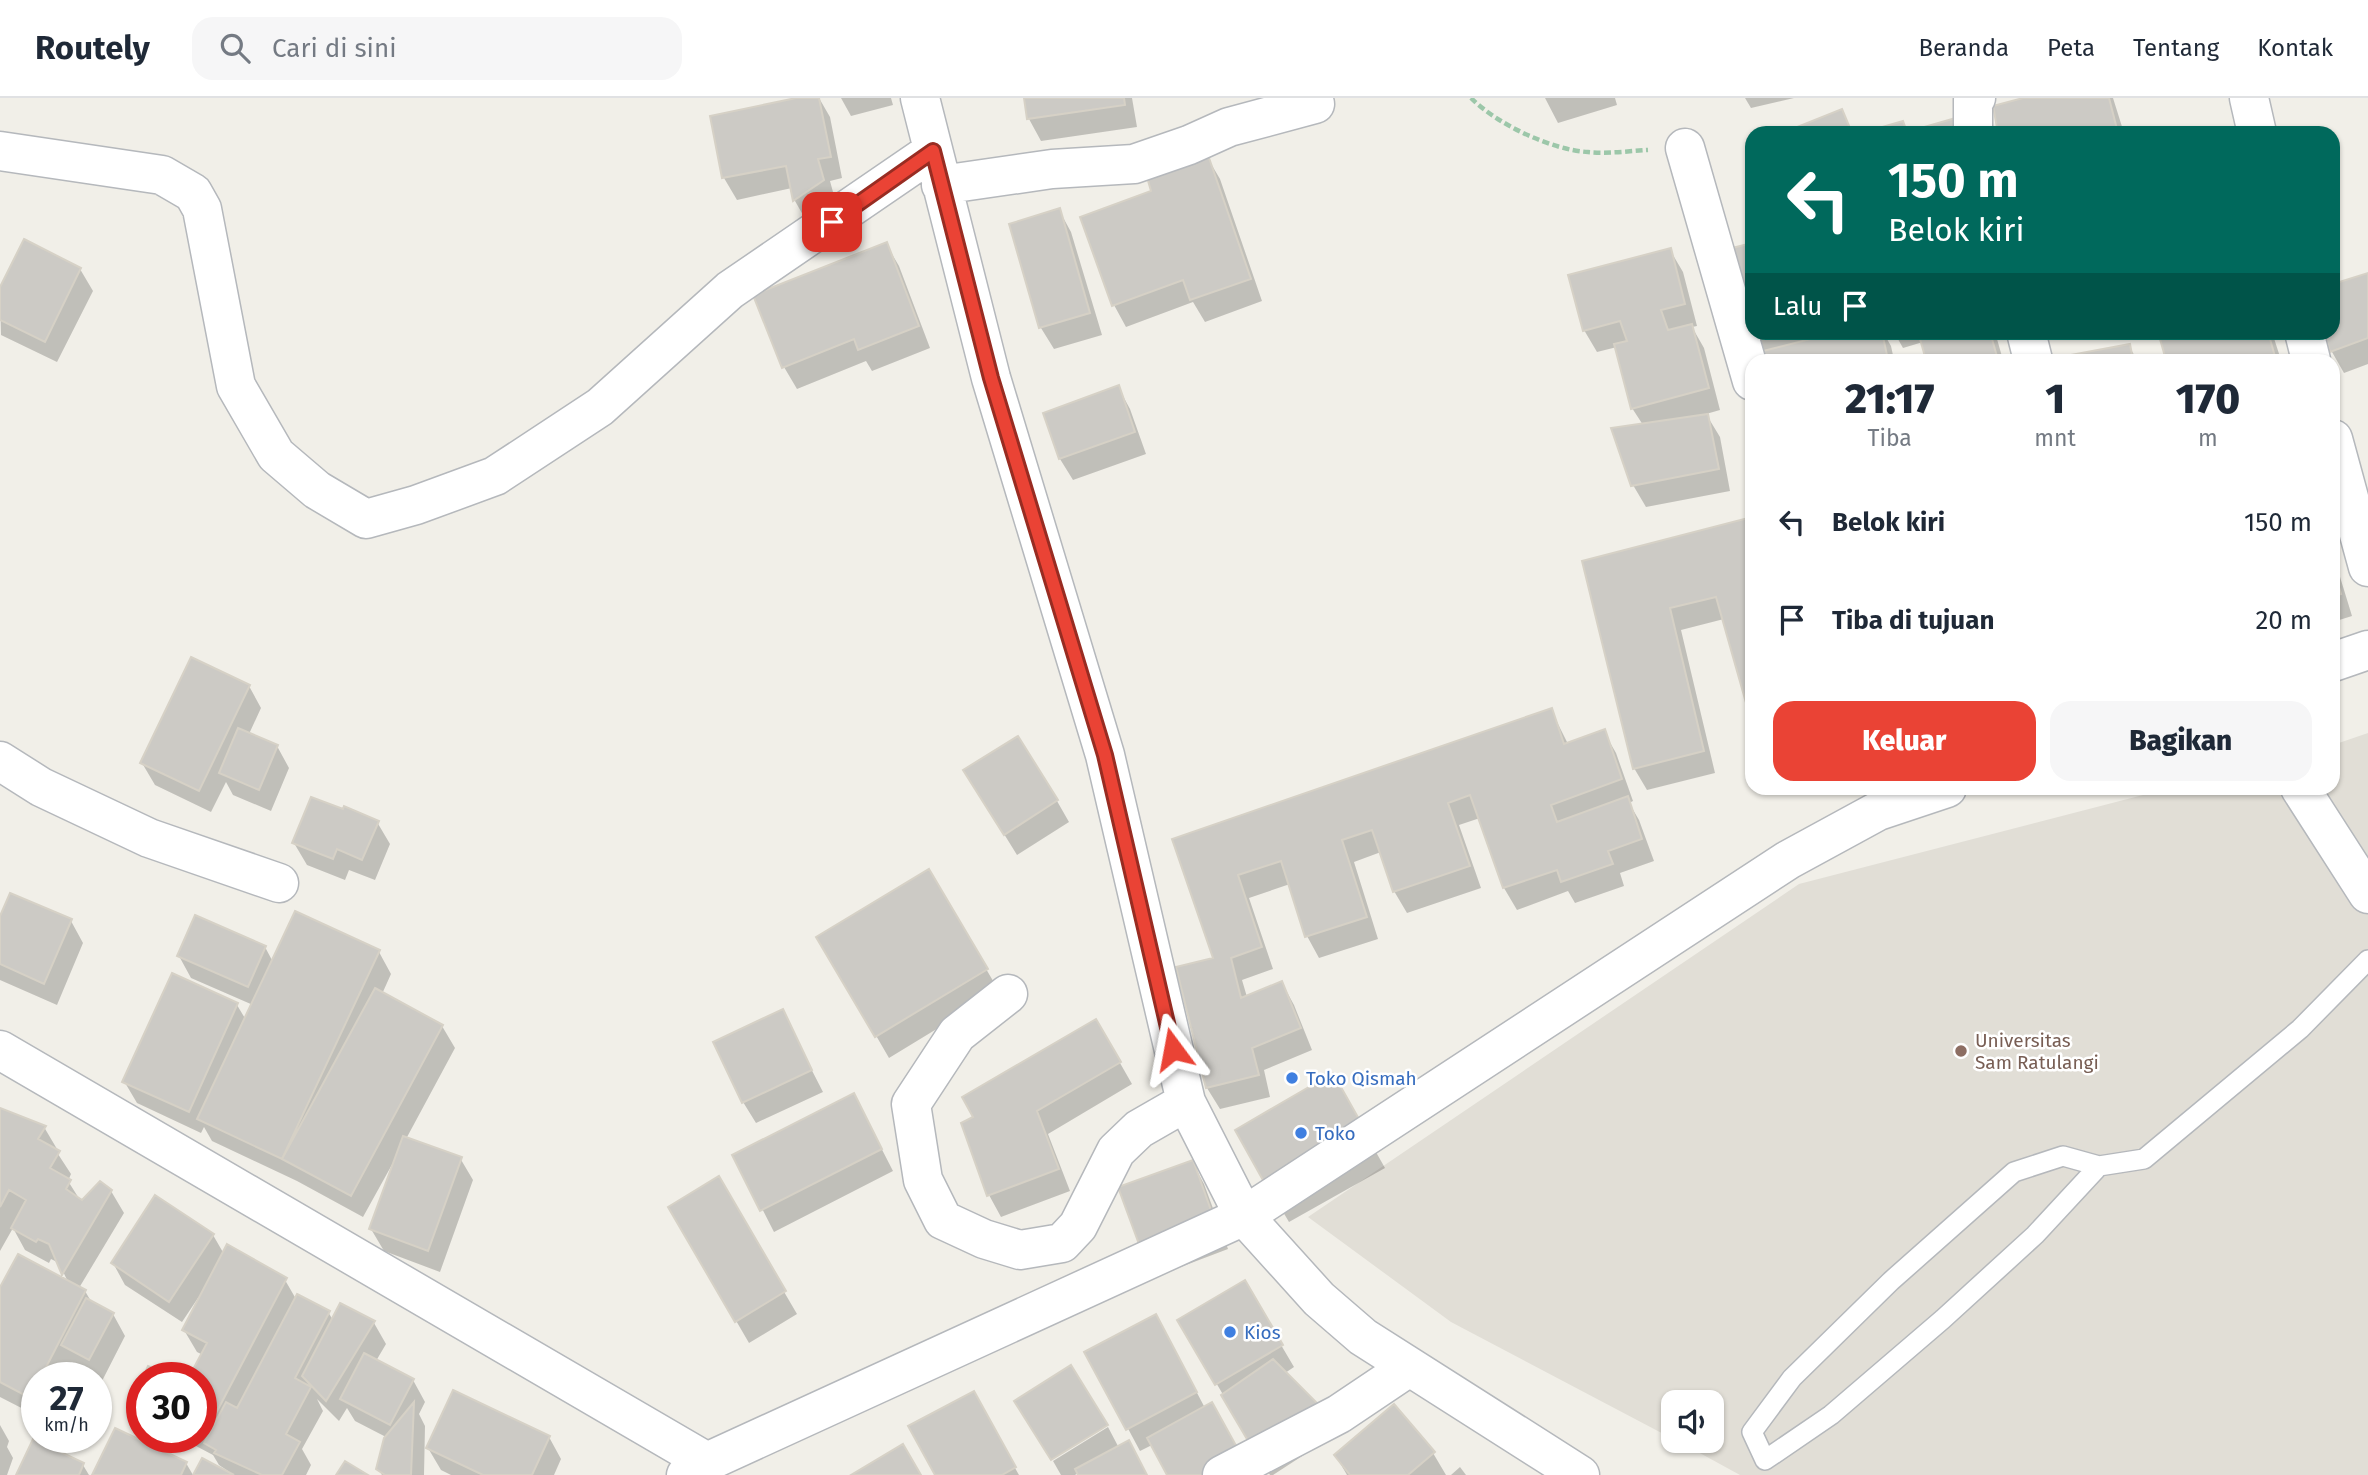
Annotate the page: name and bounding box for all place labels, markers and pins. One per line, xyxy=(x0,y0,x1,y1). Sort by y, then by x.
pin xyxy=(802,192,862,252)
place label: Universitas Sam Ratulangi xyxy=(1975,1029,2099,1074)
marker: Universitas Sam Ratulangi xyxy=(1953,1043,1969,1059)
place label: Toko Qismah xyxy=(1306,1067,1417,1090)
marker: Toko Qismah xyxy=(1284,1070,1300,1086)
place label: Toko xyxy=(1315,1122,1356,1145)
marker: Toko xyxy=(1293,1125,1309,1141)
place label: Kios xyxy=(1244,1321,1281,1344)
marker: Kios xyxy=(1222,1324,1238,1340)

